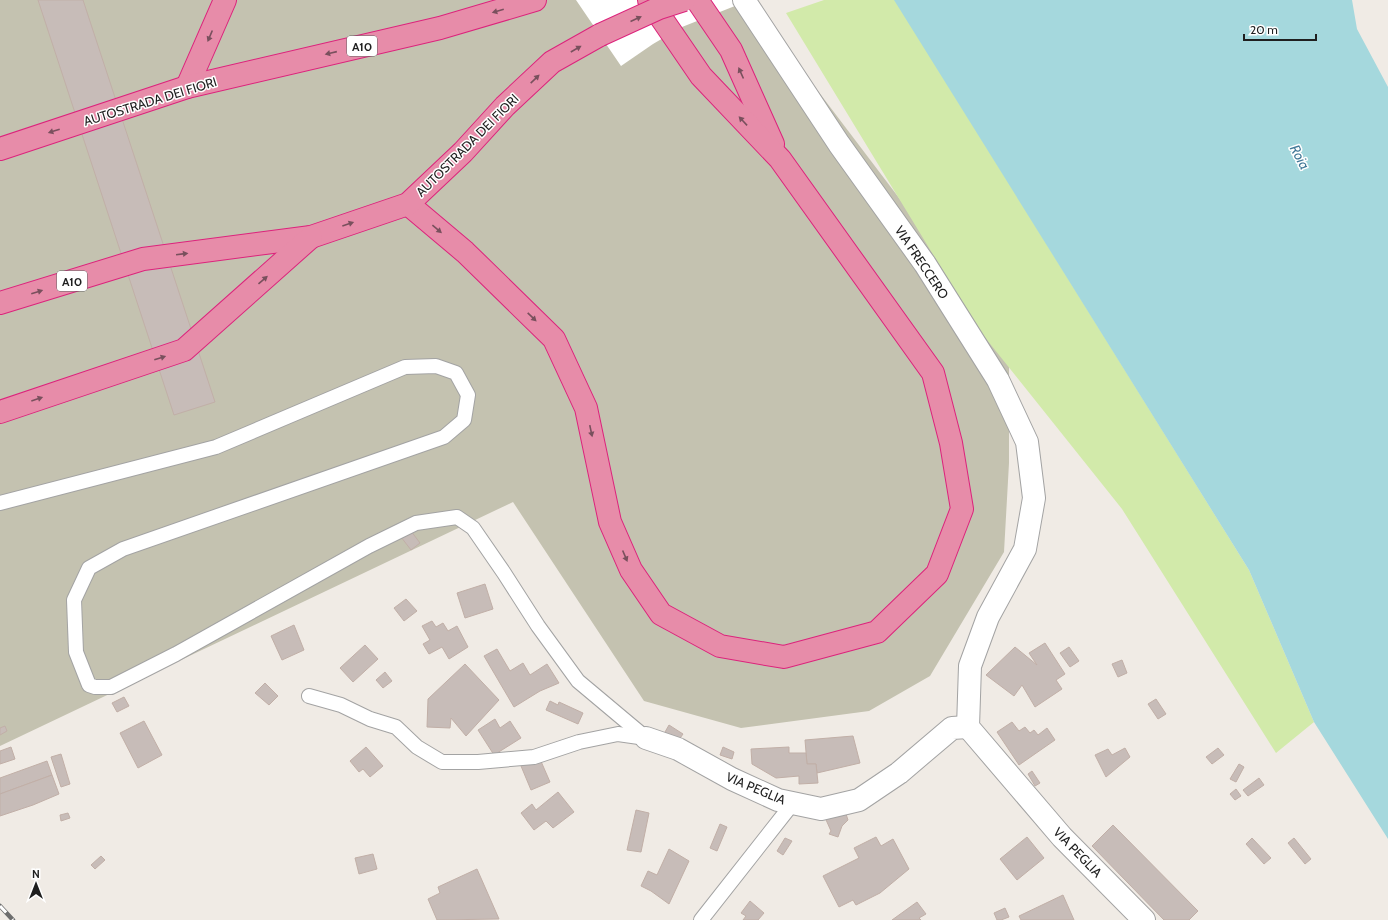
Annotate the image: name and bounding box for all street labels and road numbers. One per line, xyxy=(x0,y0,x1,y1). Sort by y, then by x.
road number: A10 xyxy=(347,36,377,56)
street label: AUTOSTRADA DEI FIORI xyxy=(81,73,219,129)
street label: AUTOSTRADA DEI FIORI xyxy=(412,90,522,200)
street label: VIA FRECCERO xyxy=(892,222,952,302)
road number: A10 xyxy=(57,271,87,291)
street label: VIA PEGLIA xyxy=(724,768,788,808)
street label: VIA PEGLIA xyxy=(1050,824,1106,880)

